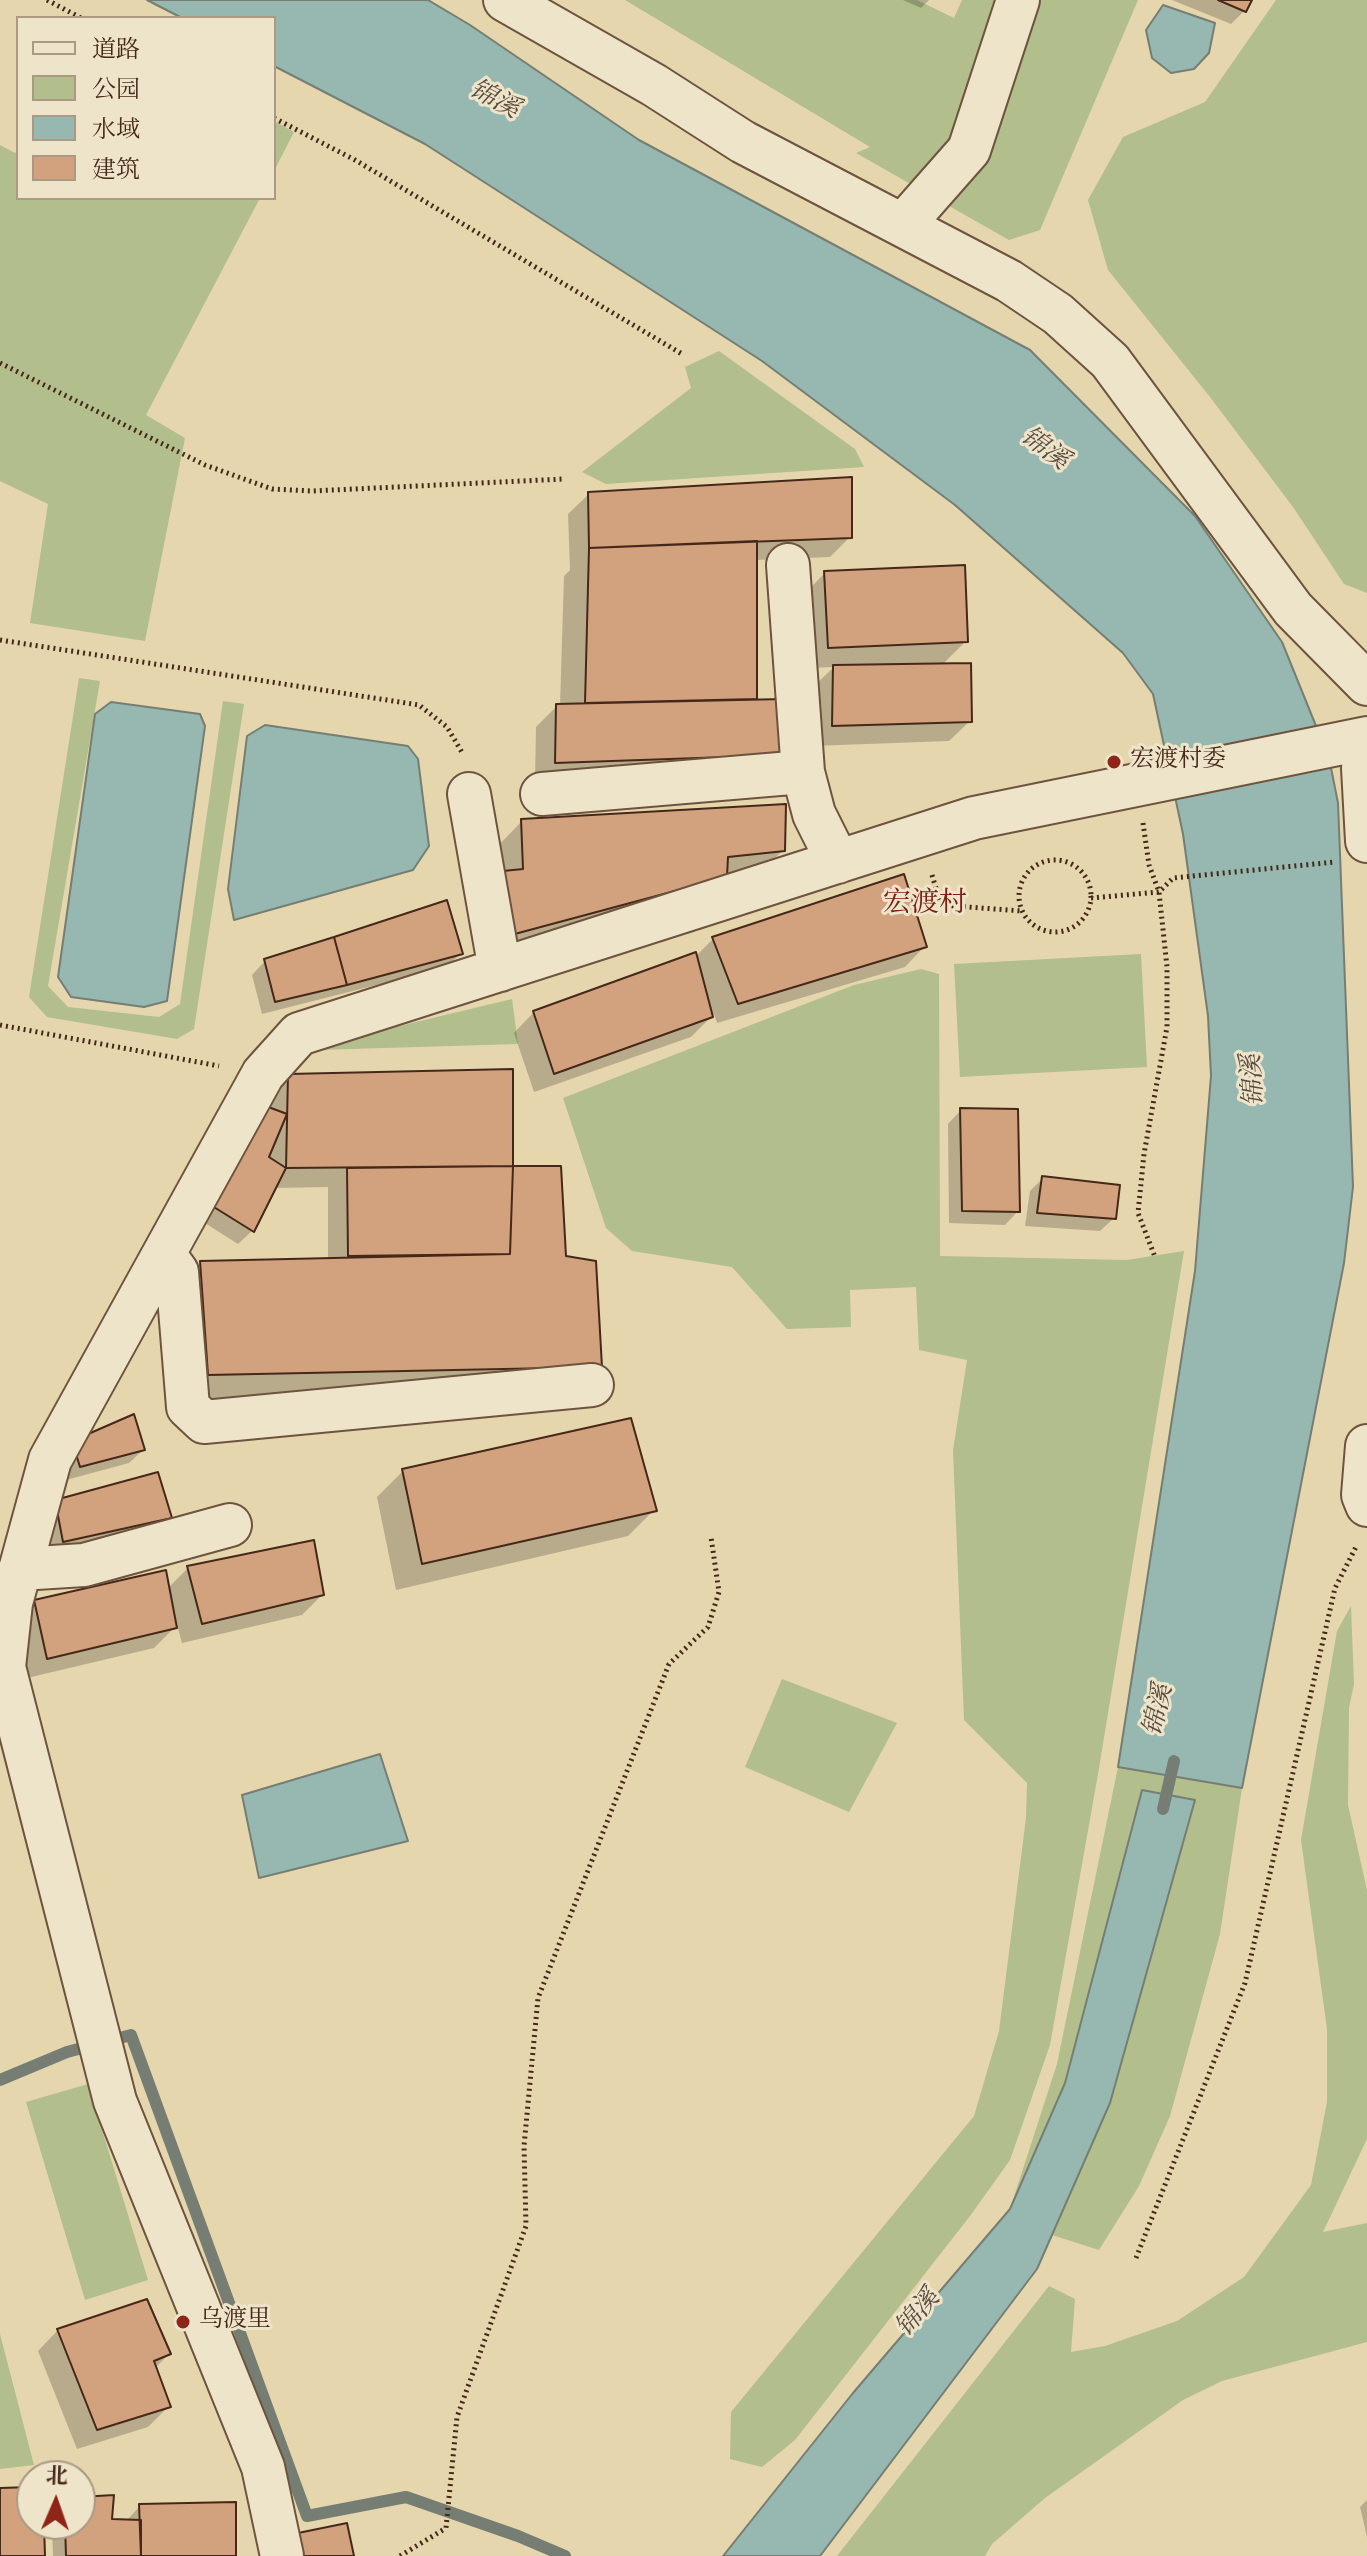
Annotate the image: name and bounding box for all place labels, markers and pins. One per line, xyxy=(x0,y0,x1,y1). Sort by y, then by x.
place label: 宏渡村委 xyxy=(1130,748,1226,776)
marker: 宏渡村委 xyxy=(1105,753,1123,771)
place label: 乌渡里 xyxy=(199,2308,271,2336)
marker: 乌渡里 xyxy=(174,2313,192,2331)

